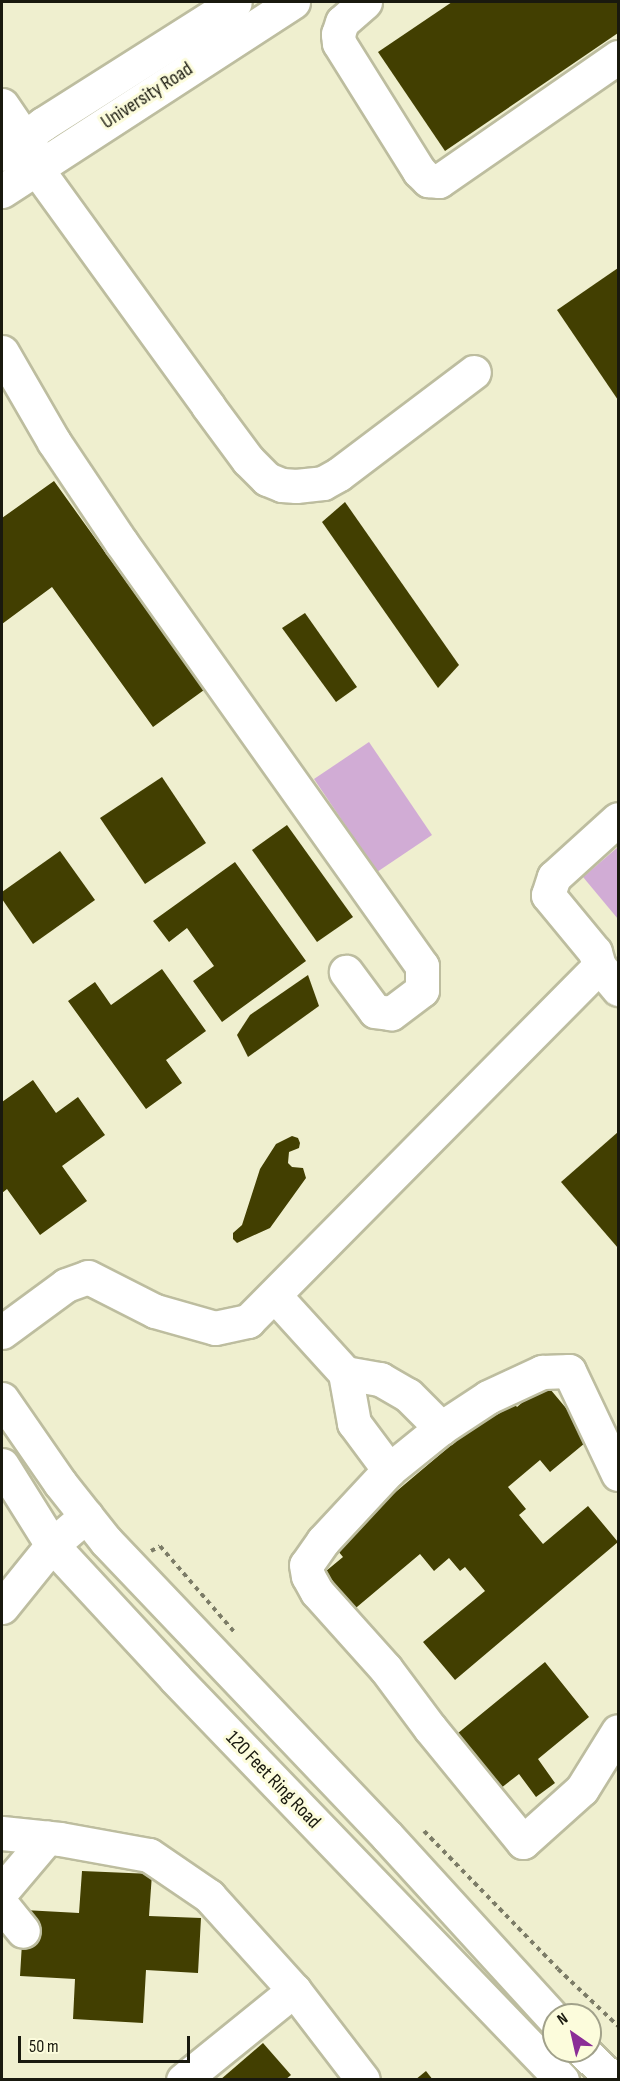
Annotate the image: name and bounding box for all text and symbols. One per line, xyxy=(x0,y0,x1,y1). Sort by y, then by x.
street label: University Road xyxy=(97,57,197,135)
street label: 120 Feet Ring Road xyxy=(221,1726,325,1834)
north arrow xyxy=(542,2003,602,2063)
text: N xyxy=(554,2009,572,2030)
scale bar xyxy=(21,2024,194,2062)
text: 50 m xyxy=(29,2036,59,2057)

